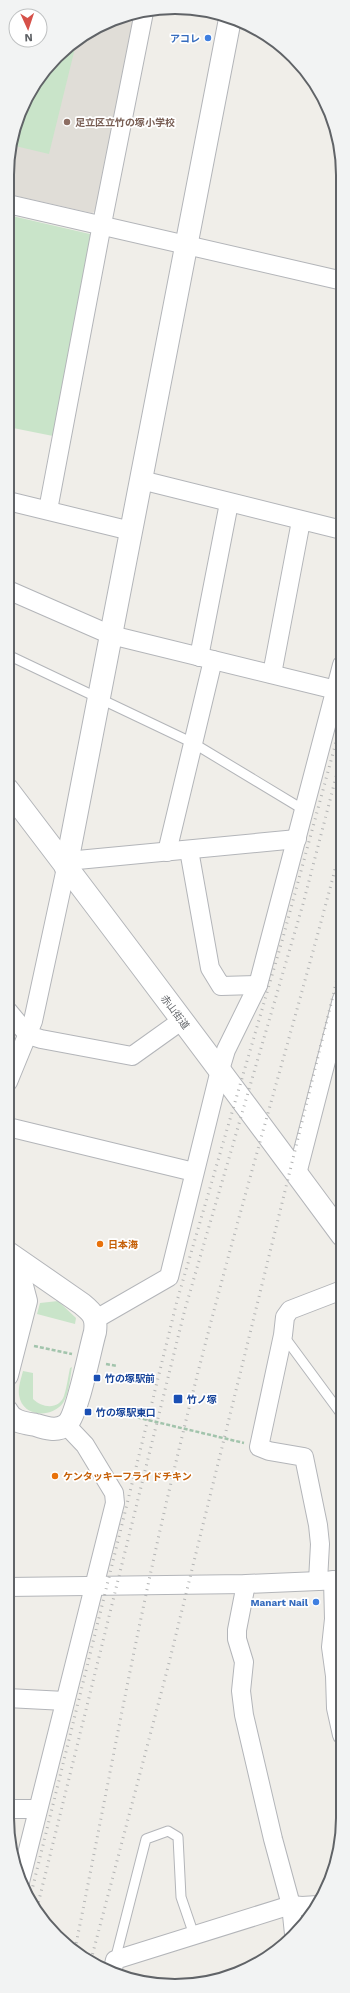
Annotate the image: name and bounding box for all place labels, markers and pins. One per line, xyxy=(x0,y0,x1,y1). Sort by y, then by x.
place label: アコレ xyxy=(170,33,200,44)
marker: アコレ xyxy=(203,33,213,43)
marker: 足立区立竹の塚小学校 xyxy=(62,117,72,127)
place label: 足立区立竹の塚小学校 xyxy=(75,117,175,128)
marker: 日本海 xyxy=(95,1239,105,1249)
place label: 日本海 xyxy=(108,1239,138,1250)
marker: 竹の塚駅前 xyxy=(92,1373,102,1383)
place label: 竹の塚駅前 xyxy=(104,1373,155,1384)
marker: 竹ノ塚 xyxy=(172,1393,184,1405)
place label: 竹ノ塚 xyxy=(186,1394,217,1405)
marker: 竹の塚駅東口 xyxy=(83,1407,93,1417)
place label: 竹の塚駅東口 xyxy=(95,1407,156,1418)
marker: ケンタッキーフライドチキン xyxy=(50,1471,60,1481)
place label: ケンタッキーフライドチキン xyxy=(63,1471,192,1482)
place label: Manart Nail xyxy=(250,1597,309,1608)
marker: Manart Nail xyxy=(311,1597,321,1607)

